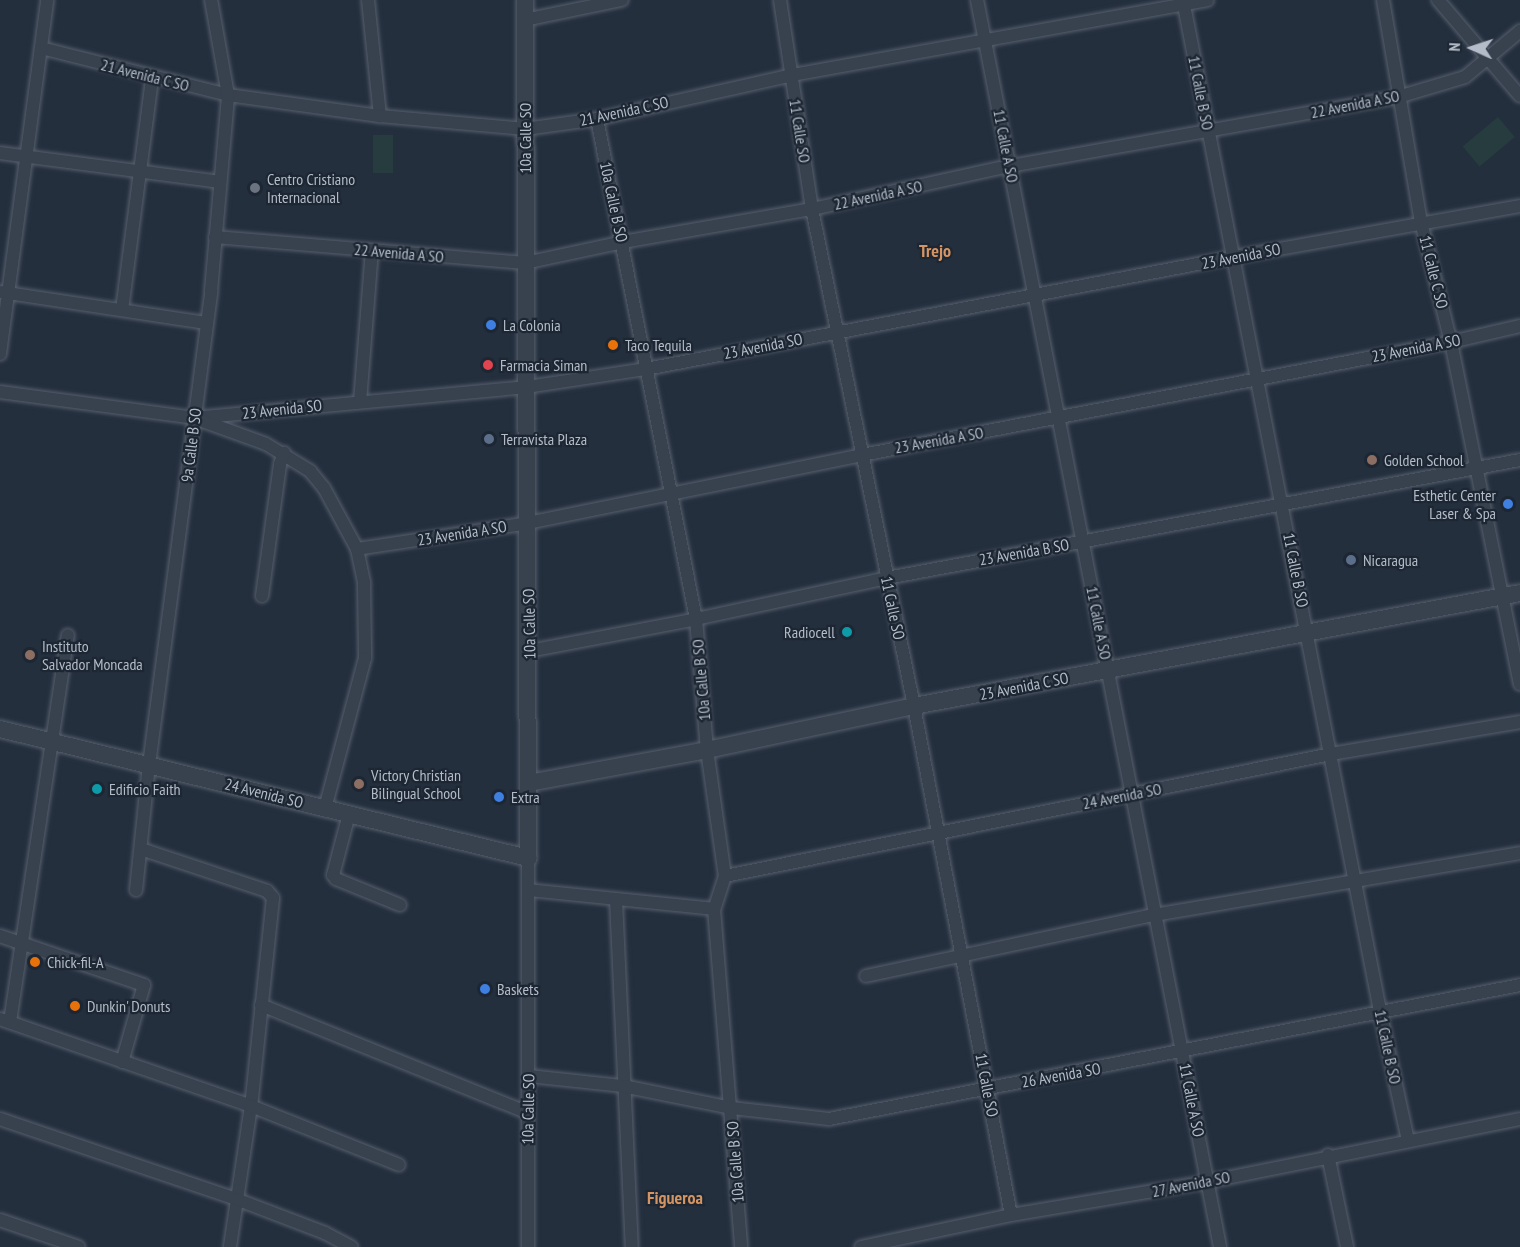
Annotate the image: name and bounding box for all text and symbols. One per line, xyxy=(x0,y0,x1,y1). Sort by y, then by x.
north arrow xyxy=(1442,18,1502,78)
text: N xyxy=(1444,42,1464,52)
street label: 11 Calle B SO xyxy=(1184,54,1218,132)
street label: 21 Avenida C SO xyxy=(98,55,192,95)
street label: 22 Avenida A SO xyxy=(1308,86,1402,122)
street label: 21 Avenida C SO xyxy=(577,92,671,130)
street label: 11 Calle SO xyxy=(785,98,815,164)
street label: 10a Calle SO xyxy=(515,103,535,173)
street label: 11 Calle A SO xyxy=(989,107,1023,185)
street label: 10a Calle B SO xyxy=(596,160,632,244)
place label: Centro Cristiano Internacional xyxy=(267,169,355,207)
street label: 22 Avenida A SO xyxy=(831,176,925,214)
marker: Centro Cristiano Internacional xyxy=(248,181,262,195)
street label: 11 Calle C SO xyxy=(1416,233,1452,311)
street label: 22 Avenida A SO xyxy=(353,239,445,267)
street label: 23 Avenida SO xyxy=(1200,239,1282,273)
district label: Trejo xyxy=(919,240,951,262)
place label: La Colonia xyxy=(503,315,561,335)
marker: La Colonia xyxy=(484,318,498,332)
street label: 23 Avenida SO xyxy=(722,329,804,363)
street label: 23 Avenida A SO xyxy=(1369,330,1463,366)
place label: Taco Tequila xyxy=(625,335,692,355)
marker: Taco Tequila xyxy=(606,338,620,352)
place label: Farmacia Siman xyxy=(500,355,587,375)
marker: Farmacia Siman xyxy=(481,358,495,372)
street label: 23 Avenida SO xyxy=(241,395,323,423)
street label: 9a Calle B SO xyxy=(177,407,205,483)
street label: 23 Avenida A SO xyxy=(892,423,986,457)
place label: Terravista Plaza xyxy=(501,429,587,449)
marker: Terravista Plaza xyxy=(482,432,496,446)
place label: Golden School xyxy=(1384,450,1464,470)
marker: Golden School xyxy=(1365,453,1379,467)
place label: Esthetic Center Laser & Spa xyxy=(1413,485,1496,523)
marker: Esthetic Center Laser & Spa xyxy=(1501,497,1515,511)
street label: 23 Avenida A SO xyxy=(415,516,509,550)
street label: 11 Calle B SO xyxy=(1279,531,1313,609)
street label: 23 Avenida B SO xyxy=(977,535,1071,569)
place label: Nicaragua xyxy=(1363,550,1418,570)
marker: Nicaragua xyxy=(1344,553,1358,567)
street label: 11 Calle SO xyxy=(877,575,909,641)
street label: 11 Calle A SO xyxy=(1082,584,1116,662)
street label: 10a Calle SO xyxy=(519,588,539,660)
place label: Radiocell xyxy=(784,622,835,642)
marker: Radiocell xyxy=(840,625,854,639)
place label: Instituto Salvador Moncada xyxy=(42,636,143,674)
street label: 10a Calle B SO xyxy=(688,638,714,722)
marker: Instituto Salvador Moncada xyxy=(23,648,37,662)
street label: 23 Avenida C SO xyxy=(977,668,1071,704)
place label: Victory Christian Bilingual School xyxy=(371,765,461,803)
street label: 24 Avenida SO xyxy=(223,774,305,812)
marker: Victory Christian Bilingual School xyxy=(352,777,366,791)
place label: Edificio Faith xyxy=(109,779,181,799)
street label: 24 Avenida SO xyxy=(1081,779,1163,813)
marker: Edificio Faith xyxy=(90,782,104,796)
place label: Extra xyxy=(511,787,540,807)
marker: Extra xyxy=(492,790,506,804)
place label: Chick-fil-A xyxy=(47,952,104,972)
marker: Chick-fil-A xyxy=(28,955,42,969)
place label: Baskets xyxy=(497,979,539,999)
marker: Baskets xyxy=(478,982,492,996)
place label: Dunkin' Donuts xyxy=(87,996,171,1016)
marker: Dunkin' Donuts xyxy=(68,999,82,1013)
street label: 11 Calle B SO xyxy=(1371,1008,1405,1086)
street label: 11 Calle SO xyxy=(971,1052,1003,1118)
street label: 26 Avenida SO xyxy=(1020,1059,1102,1091)
street label: 11 Calle A SO xyxy=(1175,1061,1209,1139)
street label: 10a Calle SO xyxy=(518,1073,538,1145)
street label: 10a Calle B SO xyxy=(723,1121,747,1203)
street label: 27 Avenida SO xyxy=(1150,1167,1232,1201)
district label: Figueroa xyxy=(647,1187,703,1209)

